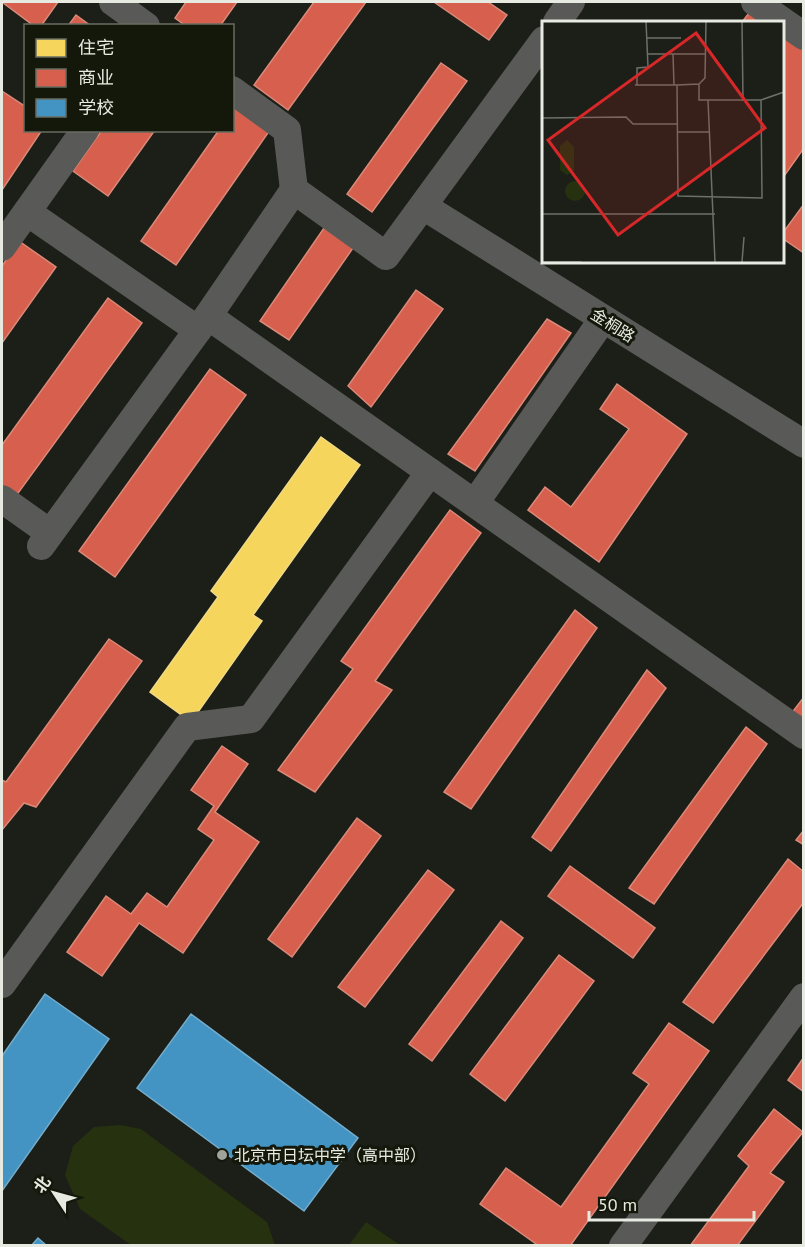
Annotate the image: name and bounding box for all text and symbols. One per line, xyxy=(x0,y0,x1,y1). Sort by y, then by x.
inset map xyxy=(542,21,784,262)
legend xyxy=(24,24,234,132)
text: 住宅 xyxy=(78,36,114,59)
text: 商业 xyxy=(78,66,114,89)
text: 学校 xyxy=(78,96,114,119)
street label: 金桐路 xyxy=(587,304,639,346)
place label: 北京市日坛中学（高中部） xyxy=(234,1145,426,1165)
marker: 北京市日坛中学（高中部） xyxy=(215,1148,229,1162)
north arrow xyxy=(24,1163,84,1223)
text: 北 xyxy=(29,1172,55,1197)
scale bar xyxy=(589,1184,754,1222)
text: 50 m xyxy=(598,1193,637,1216)

